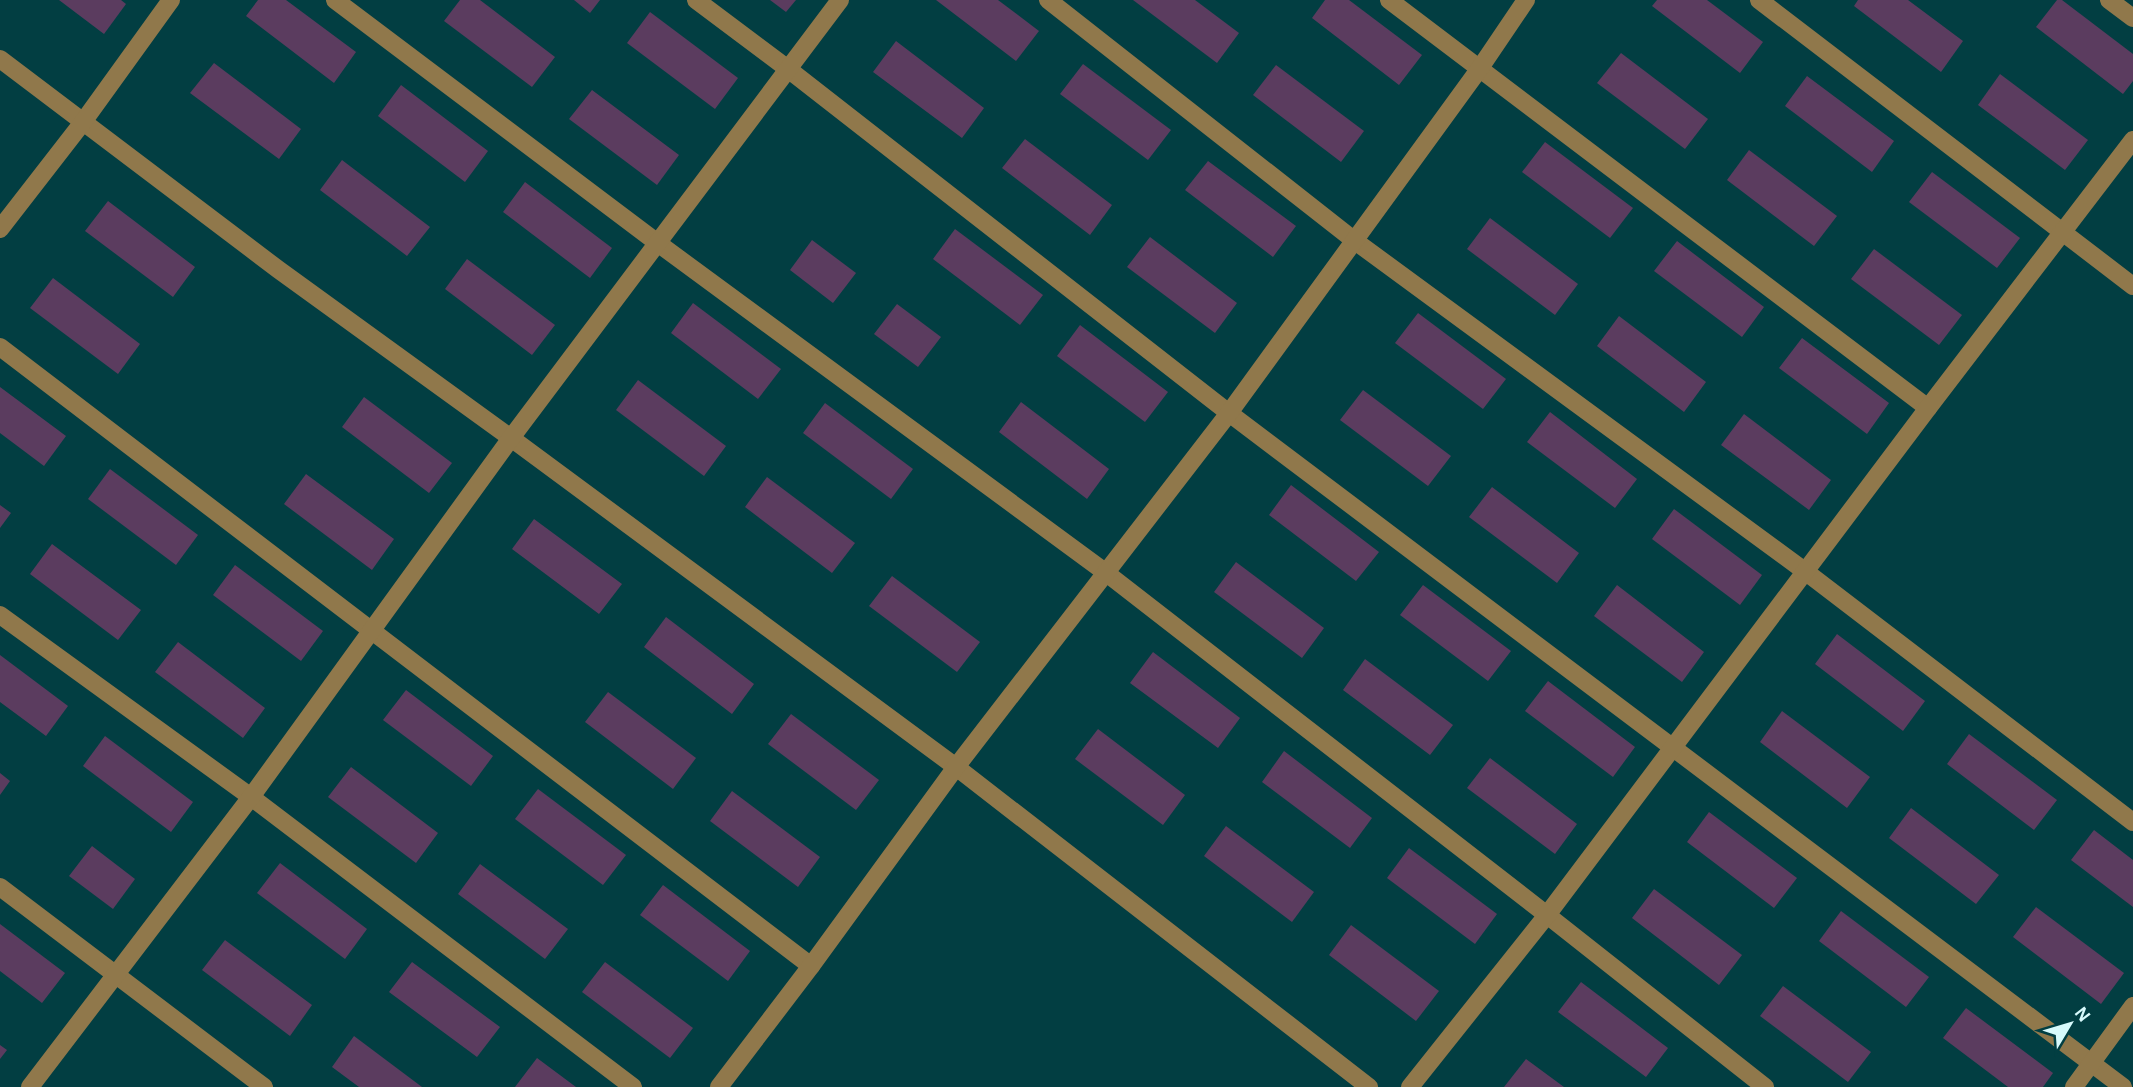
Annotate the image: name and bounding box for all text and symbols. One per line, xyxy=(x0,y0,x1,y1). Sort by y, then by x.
north arrow xyxy=(2035,989,2105,1059)
text: N xyxy=(2071,1003,2094,1026)

